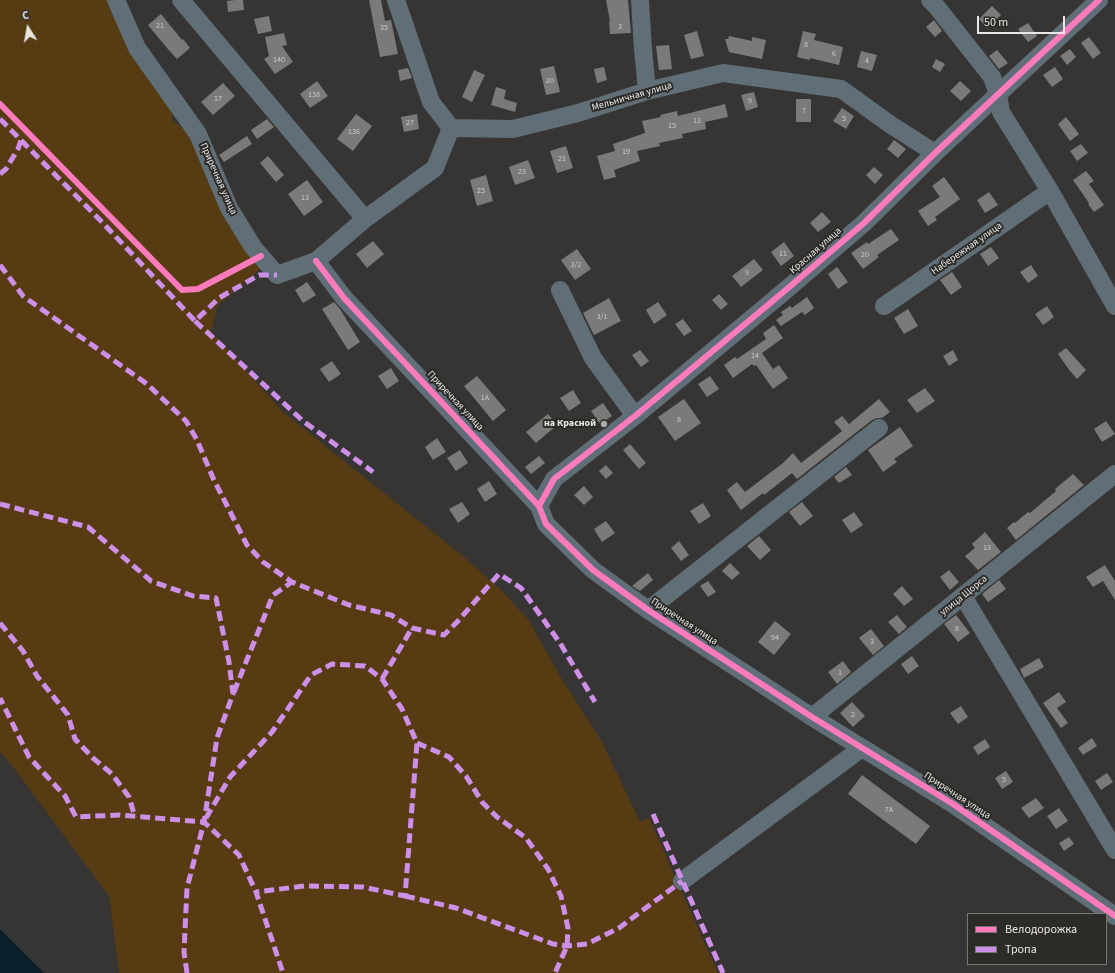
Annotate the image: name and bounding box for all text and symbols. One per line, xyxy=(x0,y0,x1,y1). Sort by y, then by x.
north arrow xyxy=(8,8,48,48)
text: С xyxy=(21,8,30,24)
scale bar xyxy=(979,8,1067,34)
text: 50 m xyxy=(984,14,1008,31)
house number: 21 xyxy=(156,21,164,31)
house number: 3 xyxy=(618,22,622,32)
house number: 35 xyxy=(380,23,388,33)
house number: 8 xyxy=(804,40,808,50)
house number: 6 xyxy=(832,49,836,59)
house number: 140 xyxy=(273,55,285,65)
house number: 4 xyxy=(865,56,869,66)
house number: 20 xyxy=(546,76,554,86)
street label: Мельничная улица xyxy=(591,80,673,114)
house number: 138 xyxy=(308,90,320,100)
house number: 17 xyxy=(214,94,222,104)
house number: 9 xyxy=(748,96,752,106)
house number: 7 xyxy=(802,106,806,116)
house number: 5 xyxy=(842,114,846,124)
house number: 13 xyxy=(693,116,701,126)
house number: 27 xyxy=(406,118,414,128)
house number: 15 xyxy=(668,121,676,131)
house number: 136 xyxy=(348,127,360,137)
street label: Приречная улица xyxy=(197,141,239,217)
house number: 19 xyxy=(622,147,630,157)
house number: 21 xyxy=(558,154,566,164)
house number: 23 xyxy=(518,167,526,177)
house number: 25 xyxy=(477,186,485,196)
house number: 13 xyxy=(301,193,309,203)
street label: Набережная улица xyxy=(929,220,1005,278)
street label: Красная улица xyxy=(788,225,844,277)
house number: 11 xyxy=(779,249,787,259)
house number: 20 xyxy=(861,250,869,260)
house number: 3/2 xyxy=(571,260,581,270)
house number: 9 xyxy=(745,268,749,278)
house number: 3/1 xyxy=(597,312,607,322)
house number: 14 xyxy=(751,351,759,361)
street label: Приречная улица xyxy=(424,369,486,433)
house number: 1А xyxy=(481,393,489,403)
house number: 8 xyxy=(677,415,681,425)
place label: на Красной xyxy=(544,418,596,430)
marker: на Красной xyxy=(599,419,609,429)
house number: 13 xyxy=(983,543,991,553)
street label: улица Щорса xyxy=(938,573,990,619)
street label: Приречная улица xyxy=(648,596,720,648)
house number: 8 xyxy=(955,624,959,634)
house number: 94 xyxy=(771,633,779,643)
house number: 3 xyxy=(870,637,874,647)
house number: 1 xyxy=(838,668,842,678)
house number: 2 xyxy=(851,710,855,720)
street label: Приречная улица xyxy=(921,770,993,822)
house number: 5 xyxy=(1002,775,1006,785)
house number: 7А xyxy=(885,805,893,815)
legend xyxy=(967,913,1107,965)
text: Велодорожка xyxy=(1005,921,1077,938)
text: Тропа xyxy=(1005,941,1037,958)

